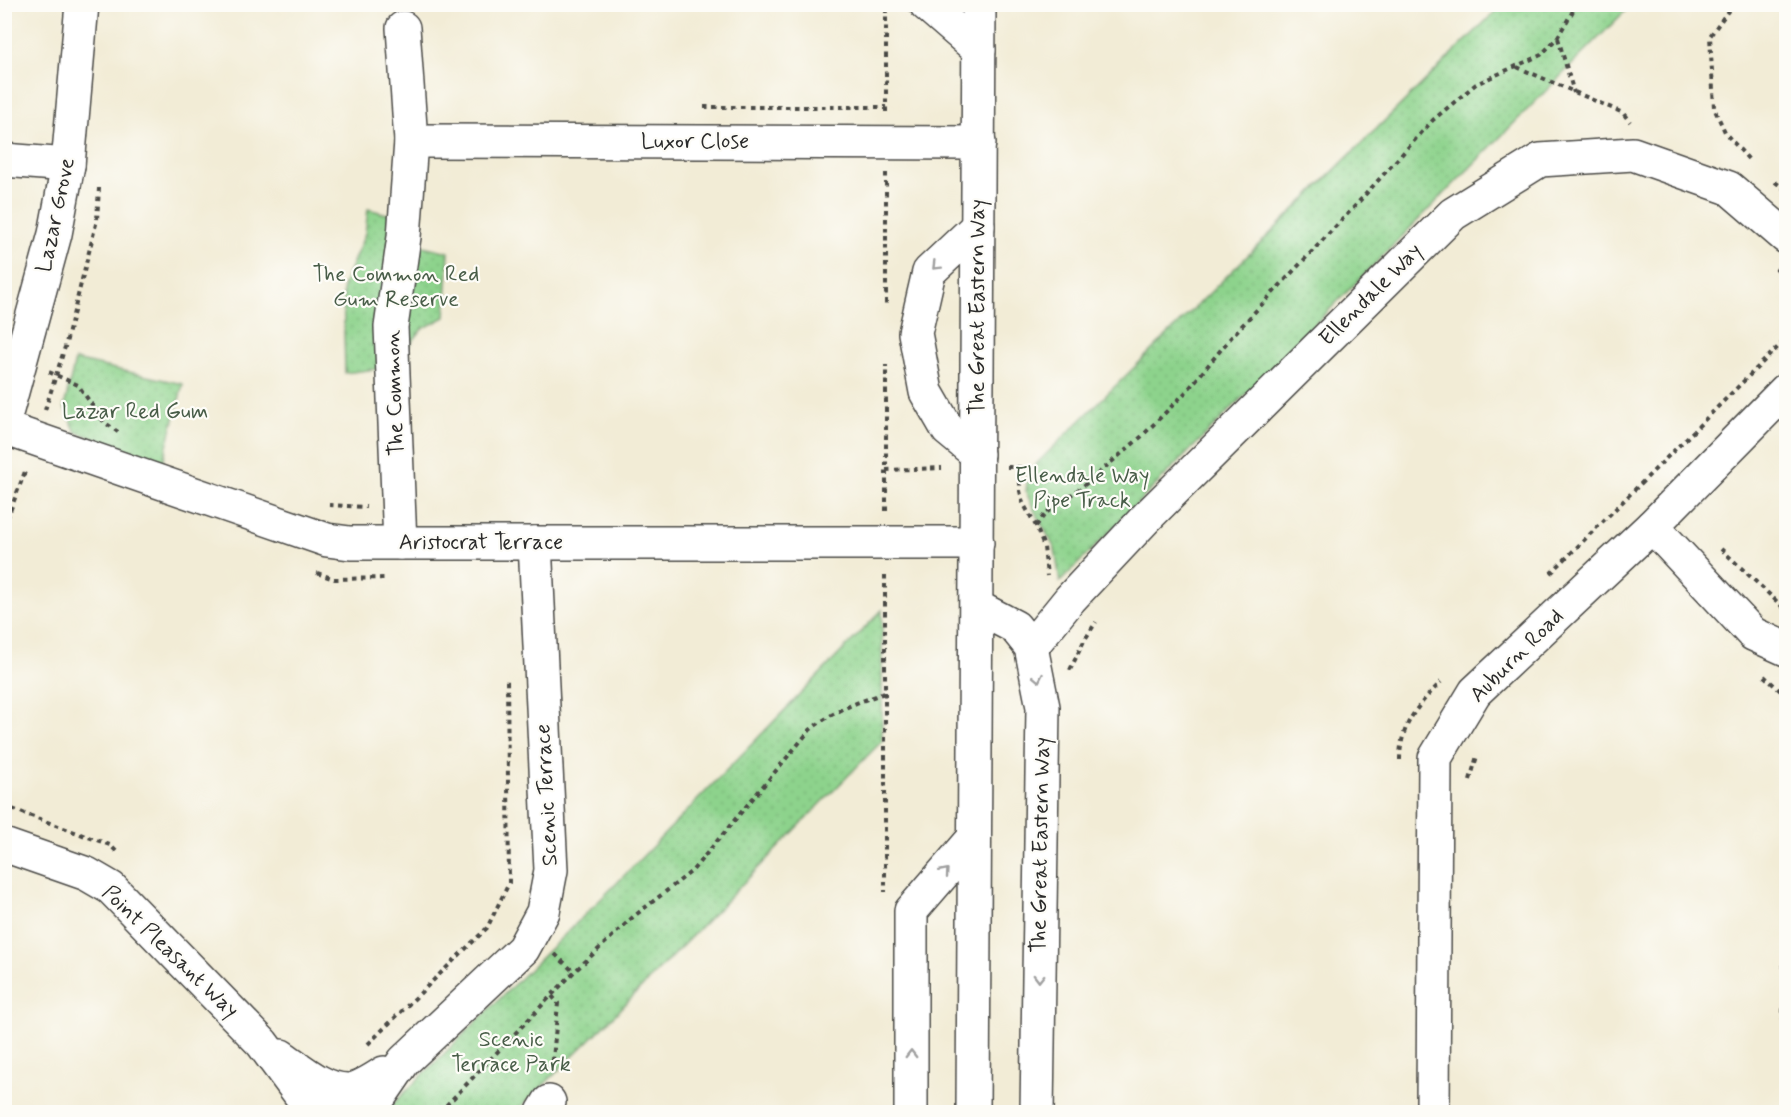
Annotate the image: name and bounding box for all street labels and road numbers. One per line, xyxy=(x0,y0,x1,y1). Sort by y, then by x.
street label: Luxor Close xyxy=(641,128,749,156)
street label: Lazar Grove xyxy=(30,155,82,275)
street label: The Great Eastern Way xyxy=(964,199,992,415)
street label: Ellendale Way xyxy=(1313,237,1429,353)
street label: The Common xyxy=(379,329,411,457)
street label: Aristocrat Terrace xyxy=(399,529,563,557)
street label: Auburn Road xyxy=(1464,603,1570,709)
street label: Scenic Terrace xyxy=(529,723,565,867)
street label: The Great Eastern Way xyxy=(1025,737,1057,953)
street label: Point Pleasant Way xyxy=(96,879,244,1025)

